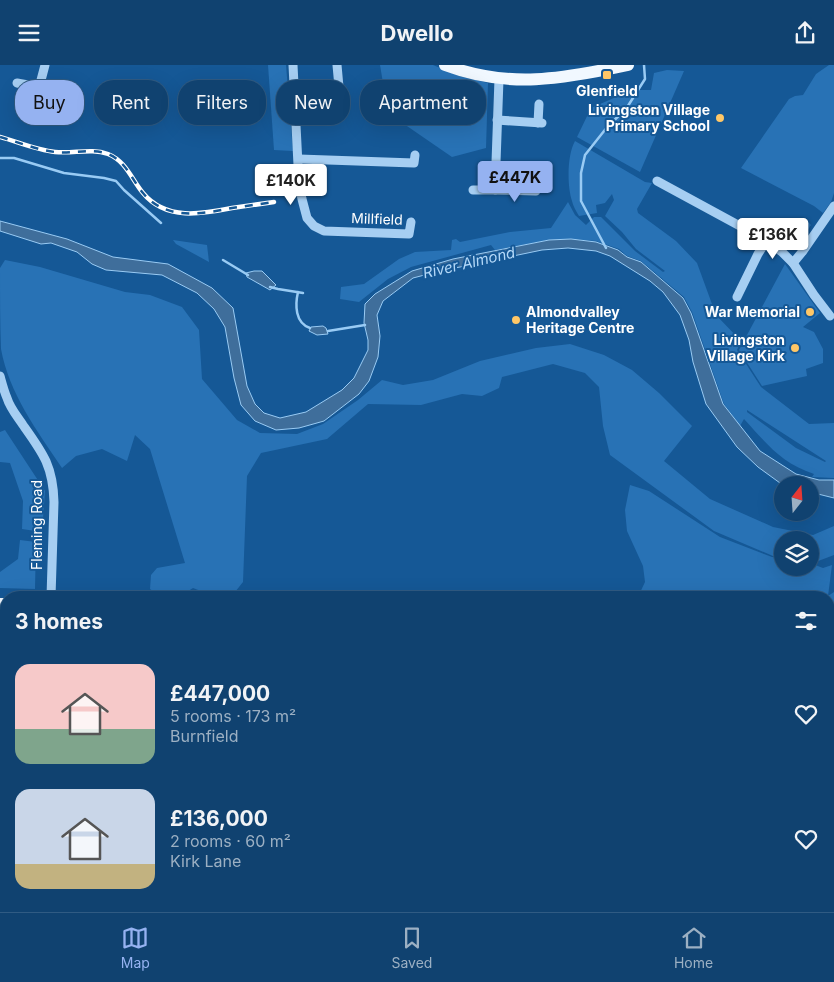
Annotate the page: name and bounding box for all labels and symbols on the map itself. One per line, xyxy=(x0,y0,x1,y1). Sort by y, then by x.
marker: Glenfield xyxy=(601,69,613,81)
place label: Glenfield xyxy=(576,82,638,99)
place label: Livingston Village Primary School xyxy=(588,101,710,134)
marker: Livingston Village Primary School xyxy=(714,112,726,124)
pin: £447K xyxy=(480,161,550,203)
pin: £140K xyxy=(256,163,326,206)
street label: Millfield xyxy=(351,209,403,228)
pin: £136K xyxy=(738,217,808,260)
water label: River Almond xyxy=(421,242,518,282)
place label: Almondvalley Heritage Centre xyxy=(526,303,634,336)
place label: War Memorial xyxy=(705,303,800,320)
marker: War Memorial xyxy=(804,306,816,318)
marker: Almondvalley Heritage Centre xyxy=(510,314,522,326)
place label: Livingston Village Kirk xyxy=(707,331,786,364)
marker: Livingston Village Kirk xyxy=(789,342,801,354)
north arrow xyxy=(774,476,819,521)
street label: Fleming Road xyxy=(28,480,45,570)

